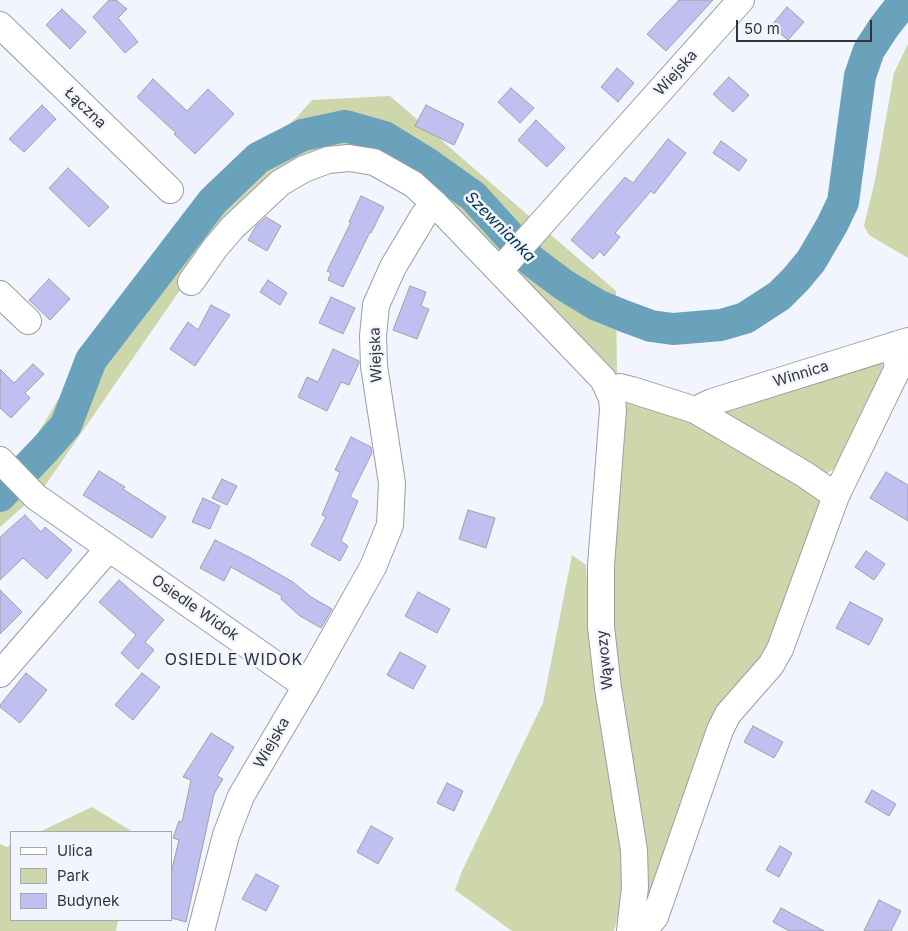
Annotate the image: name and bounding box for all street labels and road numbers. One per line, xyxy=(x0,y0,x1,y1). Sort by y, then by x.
street label: Wiejska xyxy=(651,46,701,100)
street label: Łączna xyxy=(60,84,110,132)
street label: Wiejska xyxy=(366,327,386,383)
street label: Winnica xyxy=(771,357,831,391)
street label: Osiedle Widok xyxy=(148,571,242,645)
street label: Wąwozy xyxy=(593,629,617,691)
street label: Wiejska xyxy=(250,715,294,771)

